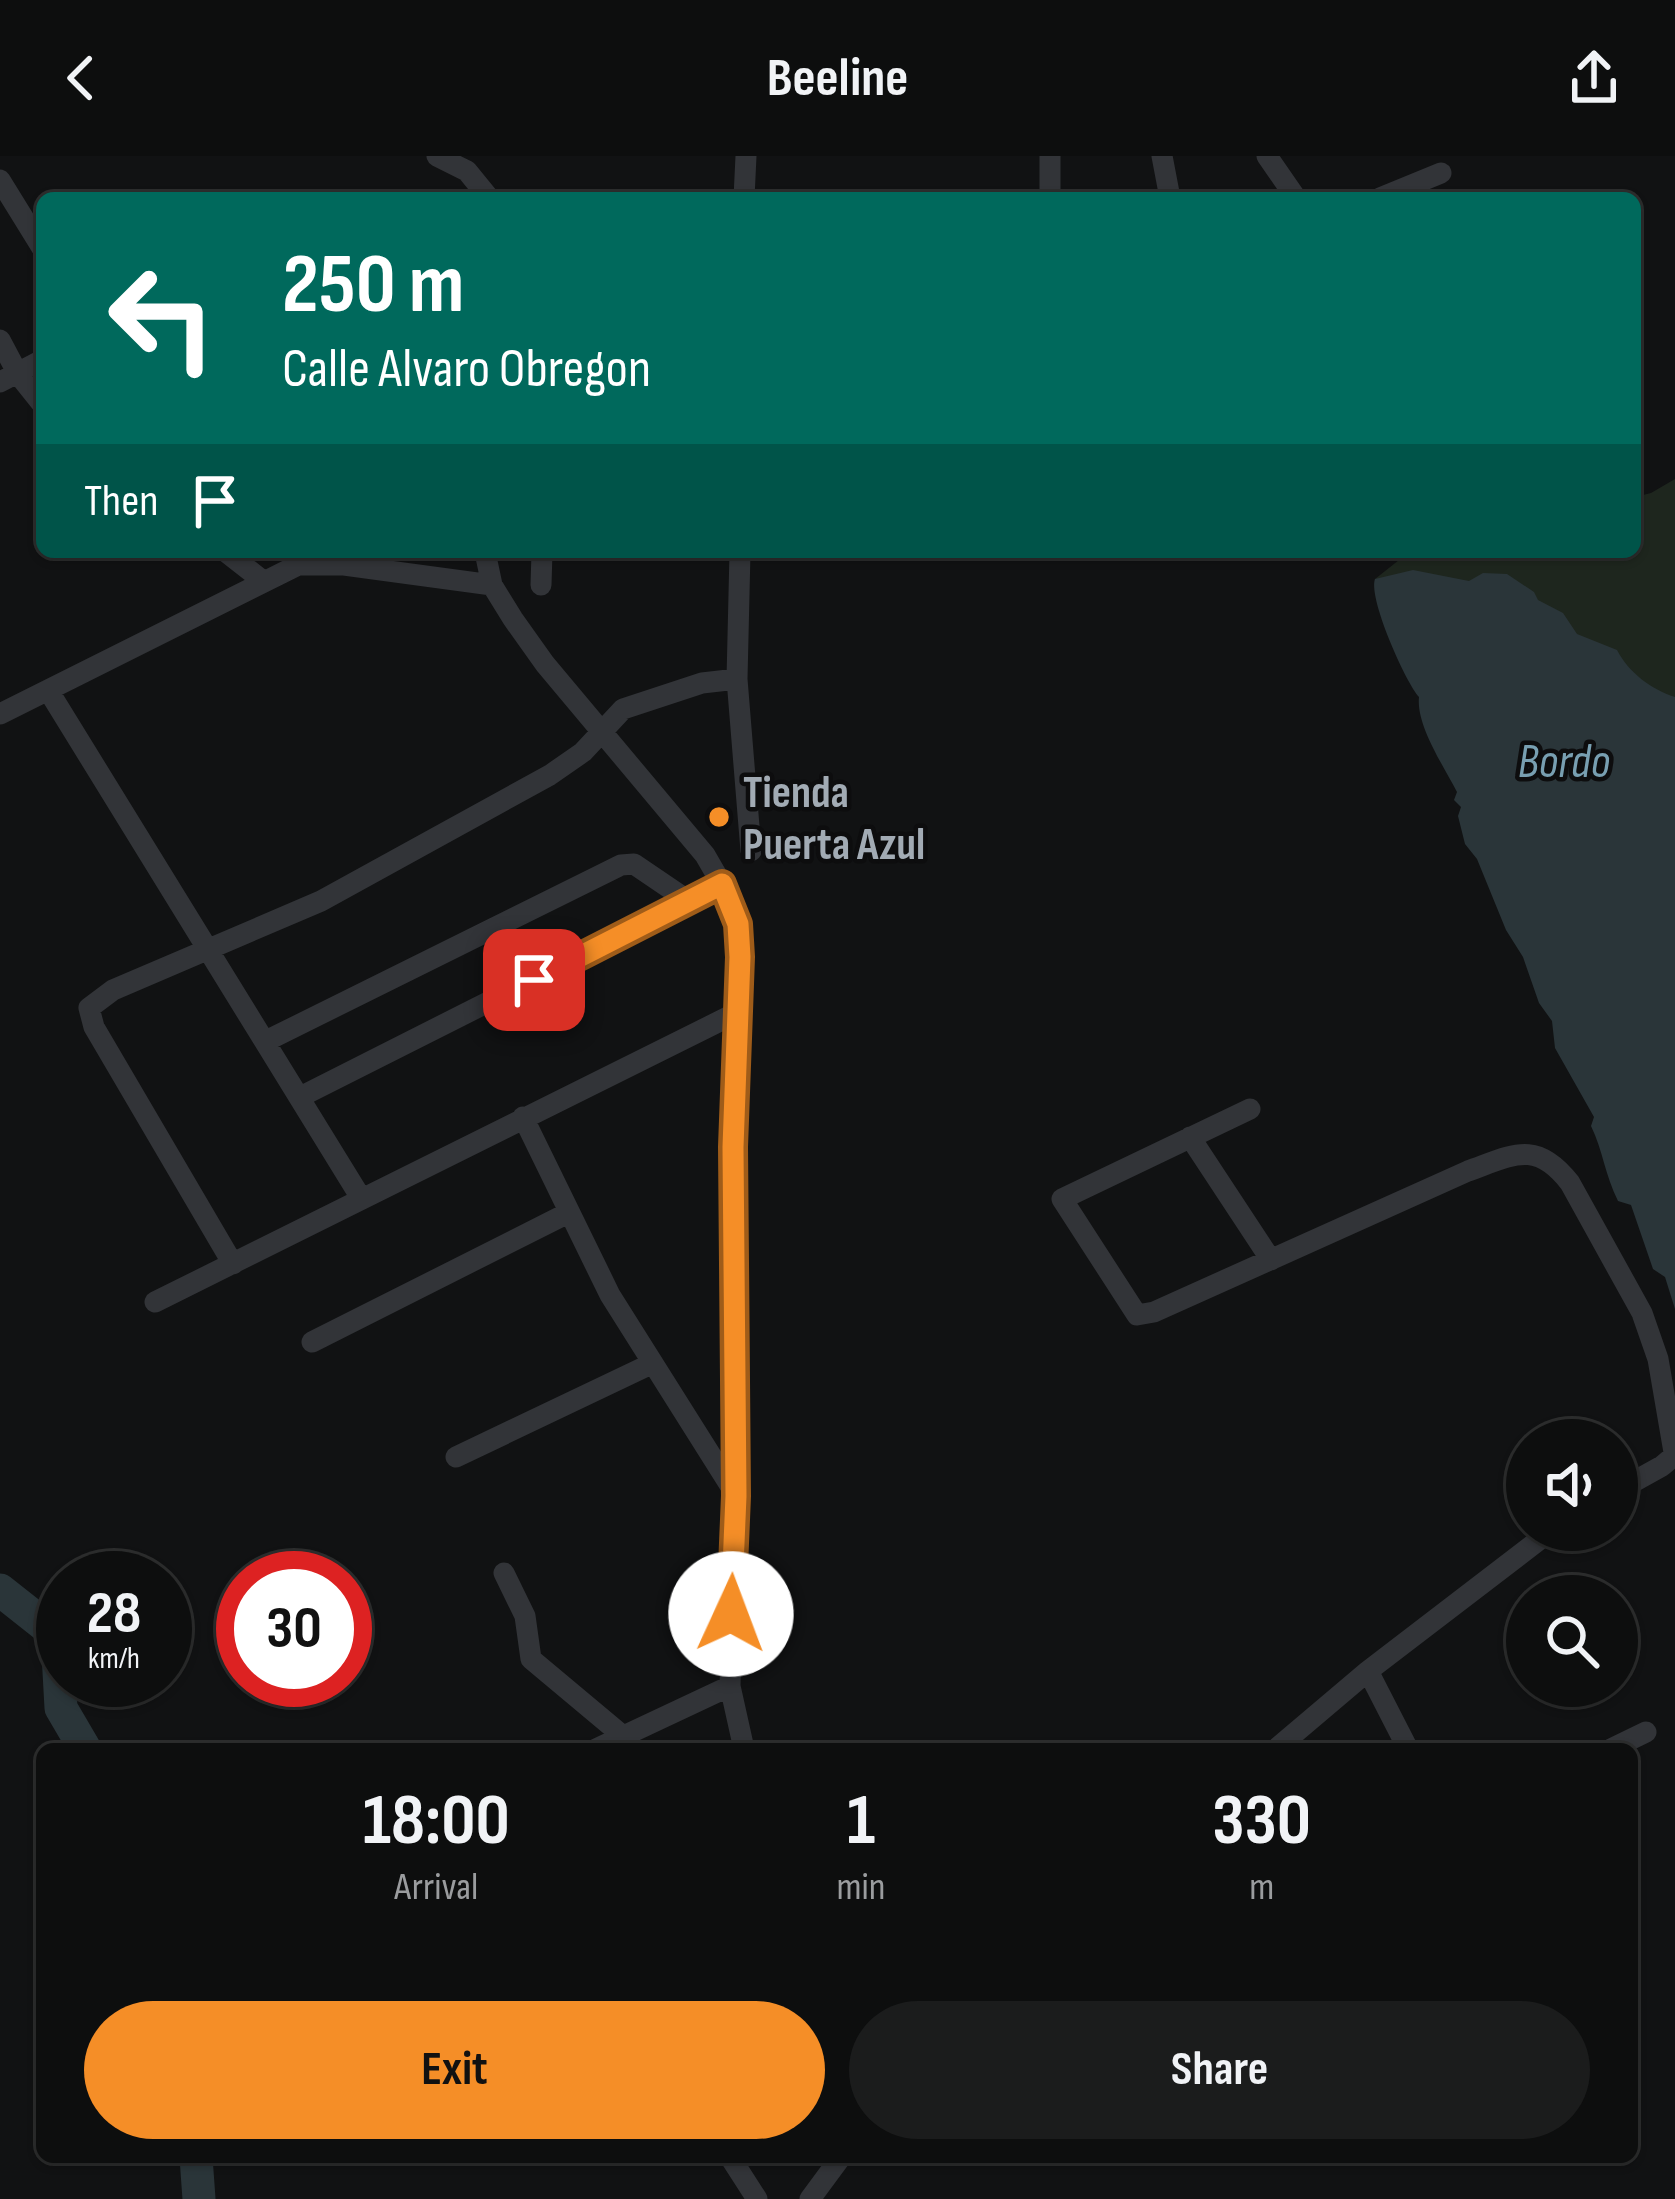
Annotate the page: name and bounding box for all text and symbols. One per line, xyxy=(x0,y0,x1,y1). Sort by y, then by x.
icon: back xyxy=(48,45,114,111)
icon: share xyxy=(1561,45,1627,111)
text: Beeline xyxy=(767,46,908,111)
text: 250 m xyxy=(282,235,464,336)
icon: left xyxy=(84,240,240,396)
text: Calle Alvaro Obregon xyxy=(282,337,651,402)
icon: arrive xyxy=(182,468,248,534)
text: Then xyxy=(84,474,158,529)
water label: Bordo xyxy=(1518,734,1610,791)
place label: Tienda Puerta Azul xyxy=(743,766,925,873)
marker: Tienda Puerta Azul xyxy=(706,804,732,830)
pin xyxy=(483,929,585,1031)
icon: arrive xyxy=(501,947,567,1013)
map controls xyxy=(1506,1419,1638,1707)
button: sound xyxy=(1506,1419,1638,1551)
speed limit sign: 30 xyxy=(216,1551,372,1707)
position arrow xyxy=(668,1551,794,1677)
button: search xyxy=(1506,1575,1638,1707)
text: 28 xyxy=(87,1578,141,1650)
text: km/h xyxy=(88,1641,140,1677)
text: 18:00 xyxy=(363,1778,510,1865)
text: 1 xyxy=(847,1778,875,1865)
text: 330 xyxy=(1212,1778,1311,1865)
text: Arrival xyxy=(394,1864,478,1911)
text: min xyxy=(837,1864,886,1911)
text: m xyxy=(1249,1864,1274,1911)
button: Exit xyxy=(84,2001,825,2139)
button: Share xyxy=(849,2001,1590,2139)

